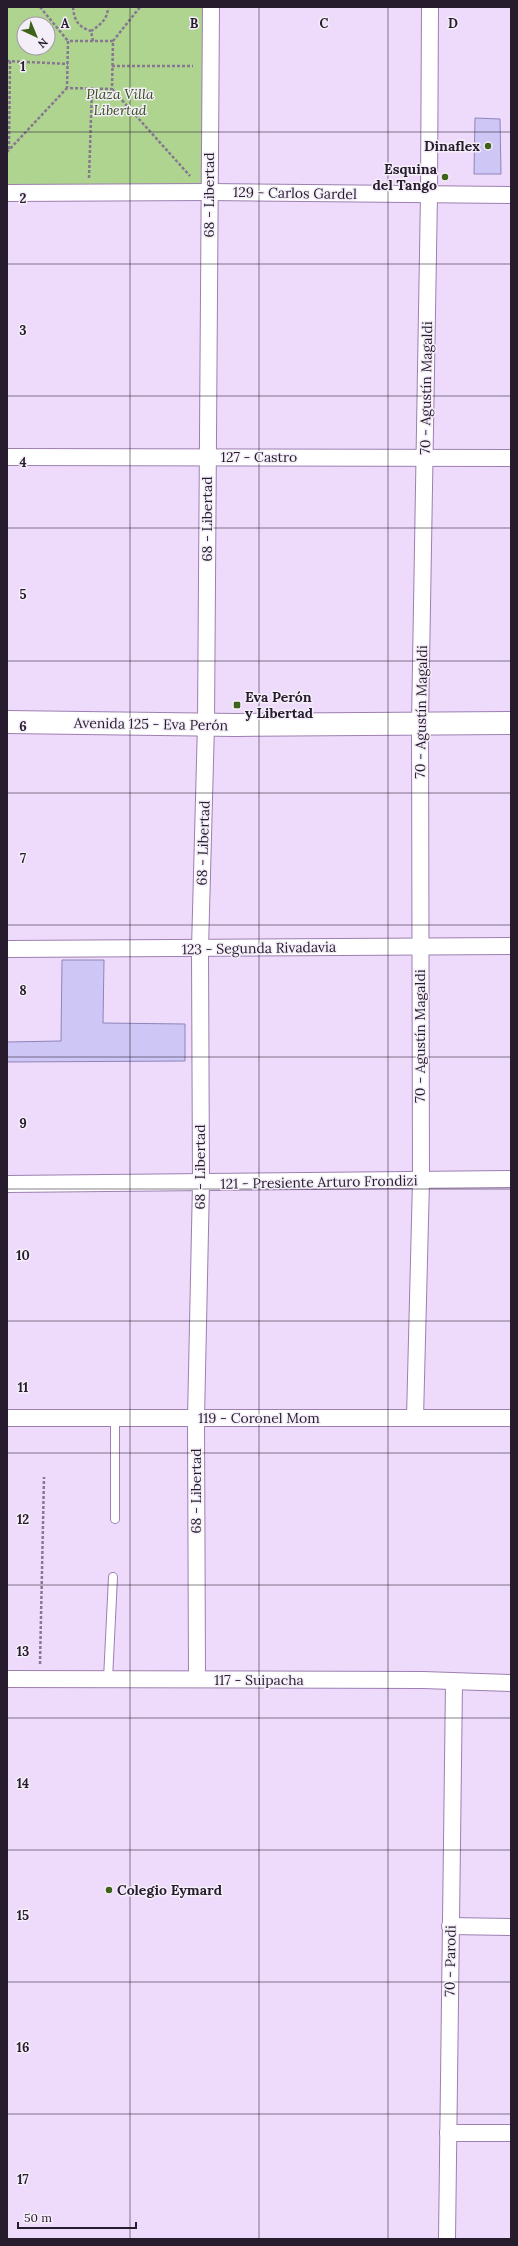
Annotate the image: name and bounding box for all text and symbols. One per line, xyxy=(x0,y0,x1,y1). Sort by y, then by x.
text: A xyxy=(61,15,70,32)
text: B xyxy=(190,15,199,32)
text: C xyxy=(320,15,329,32)
text: D xyxy=(448,15,458,32)
north arrow xyxy=(16,16,56,56)
text: N xyxy=(35,35,51,52)
text: 1 xyxy=(20,58,26,75)
park label: Plaza Villa Libertad xyxy=(86,85,154,119)
place label: Dinaflex xyxy=(424,137,480,155)
marker: Dinaflex xyxy=(483,141,493,151)
street label: 68 - Libertad xyxy=(200,152,218,238)
place label: Esquina del Tango xyxy=(373,160,438,194)
marker: Esquina del Tango xyxy=(440,172,450,182)
street label: 129 - Carlos Gardel xyxy=(233,183,357,203)
text: 2 xyxy=(20,190,27,207)
street label: 70 - Agustín Magaldi xyxy=(416,321,436,455)
text: 3 xyxy=(19,322,27,339)
street label: 127 - Castro xyxy=(221,448,297,466)
text: 4 xyxy=(19,454,27,471)
street label: 68 - Libertad xyxy=(198,476,216,562)
text: 5 xyxy=(19,586,27,603)
street label: 70 - Agustín Magaldi xyxy=(411,645,431,779)
place label: Eva Perón y Libertad xyxy=(245,688,313,722)
marker: Eva Perón y Libertad xyxy=(232,700,242,710)
street label: Avenida 125 - Eva Perón xyxy=(73,714,229,734)
text: 6 xyxy=(19,718,27,735)
street label: 68 - Libertad xyxy=(193,800,213,886)
text: 7 xyxy=(20,850,26,867)
street label: 123 - Segunda Rivadavia xyxy=(182,938,336,958)
street label: 70 - Agustín Magaldi xyxy=(411,969,429,1103)
text: 8 xyxy=(19,982,27,999)
text: 9 xyxy=(19,1115,27,1132)
street label: 68 - Libertad xyxy=(191,1124,209,1210)
street label: 121 - Presiente Arturo Frondizi xyxy=(220,1171,418,1193)
text: 10 xyxy=(16,1247,30,1264)
text: 11 xyxy=(18,1379,28,1396)
street label: 119 - Coronel Mom xyxy=(198,1409,320,1427)
street label: 68 - Libertad xyxy=(187,1448,205,1534)
text: 12 xyxy=(17,1511,29,1528)
text: 13 xyxy=(17,1643,29,1660)
street label: 117 - Suipacha xyxy=(214,1671,304,1689)
text: 14 xyxy=(17,1775,29,1792)
place label: Colegio Eymard xyxy=(117,1881,222,1899)
marker: Colegio Eymard xyxy=(104,1885,114,1895)
text: 15 xyxy=(17,1907,29,1924)
street label: 70 - Parodi xyxy=(440,1925,460,1997)
text: 16 xyxy=(17,2039,29,2056)
text: 17 xyxy=(17,2171,29,2188)
scale bar xyxy=(18,2204,136,2230)
text: 50 m xyxy=(24,2210,52,2225)

